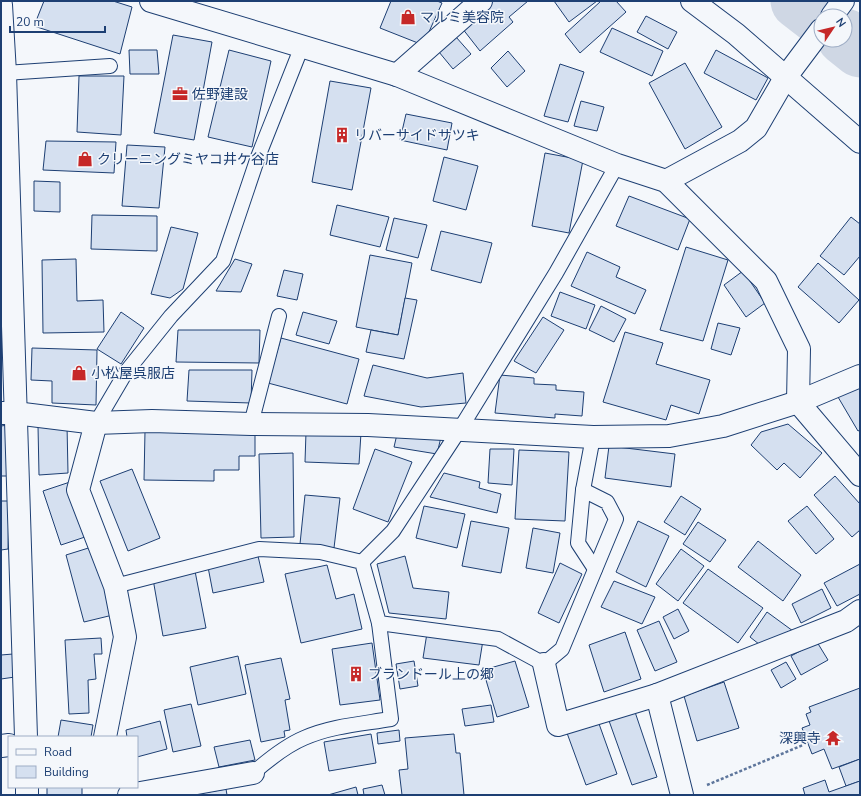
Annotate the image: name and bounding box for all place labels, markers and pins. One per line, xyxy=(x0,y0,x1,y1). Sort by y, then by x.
shop icon: マルミ美容院 xyxy=(399,8,417,26)
place label: マルミ美容院 xyxy=(420,8,504,27)
office icon: 佐野建設 xyxy=(171,85,189,103)
place label: 佐野建設 xyxy=(192,85,248,104)
building icon: リバーサイドサツキ xyxy=(333,126,351,144)
place label: リバーサイドサツキ xyxy=(354,126,480,145)
shop icon: クリーニングミヤコ井ケ谷店 xyxy=(76,150,94,168)
place label: クリーニングミヤコ井ケ谷店 xyxy=(97,150,279,169)
shop icon: 小松屋呉服店 xyxy=(70,364,88,382)
place label: 小松屋呉服店 xyxy=(91,364,175,383)
building icon: ブランドール上の郷 xyxy=(347,665,365,683)
place label: ブランドール上の郷 xyxy=(368,665,494,684)
place label: 深興寺 xyxy=(779,729,821,748)
temple icon: 深興寺 xyxy=(824,729,842,747)

